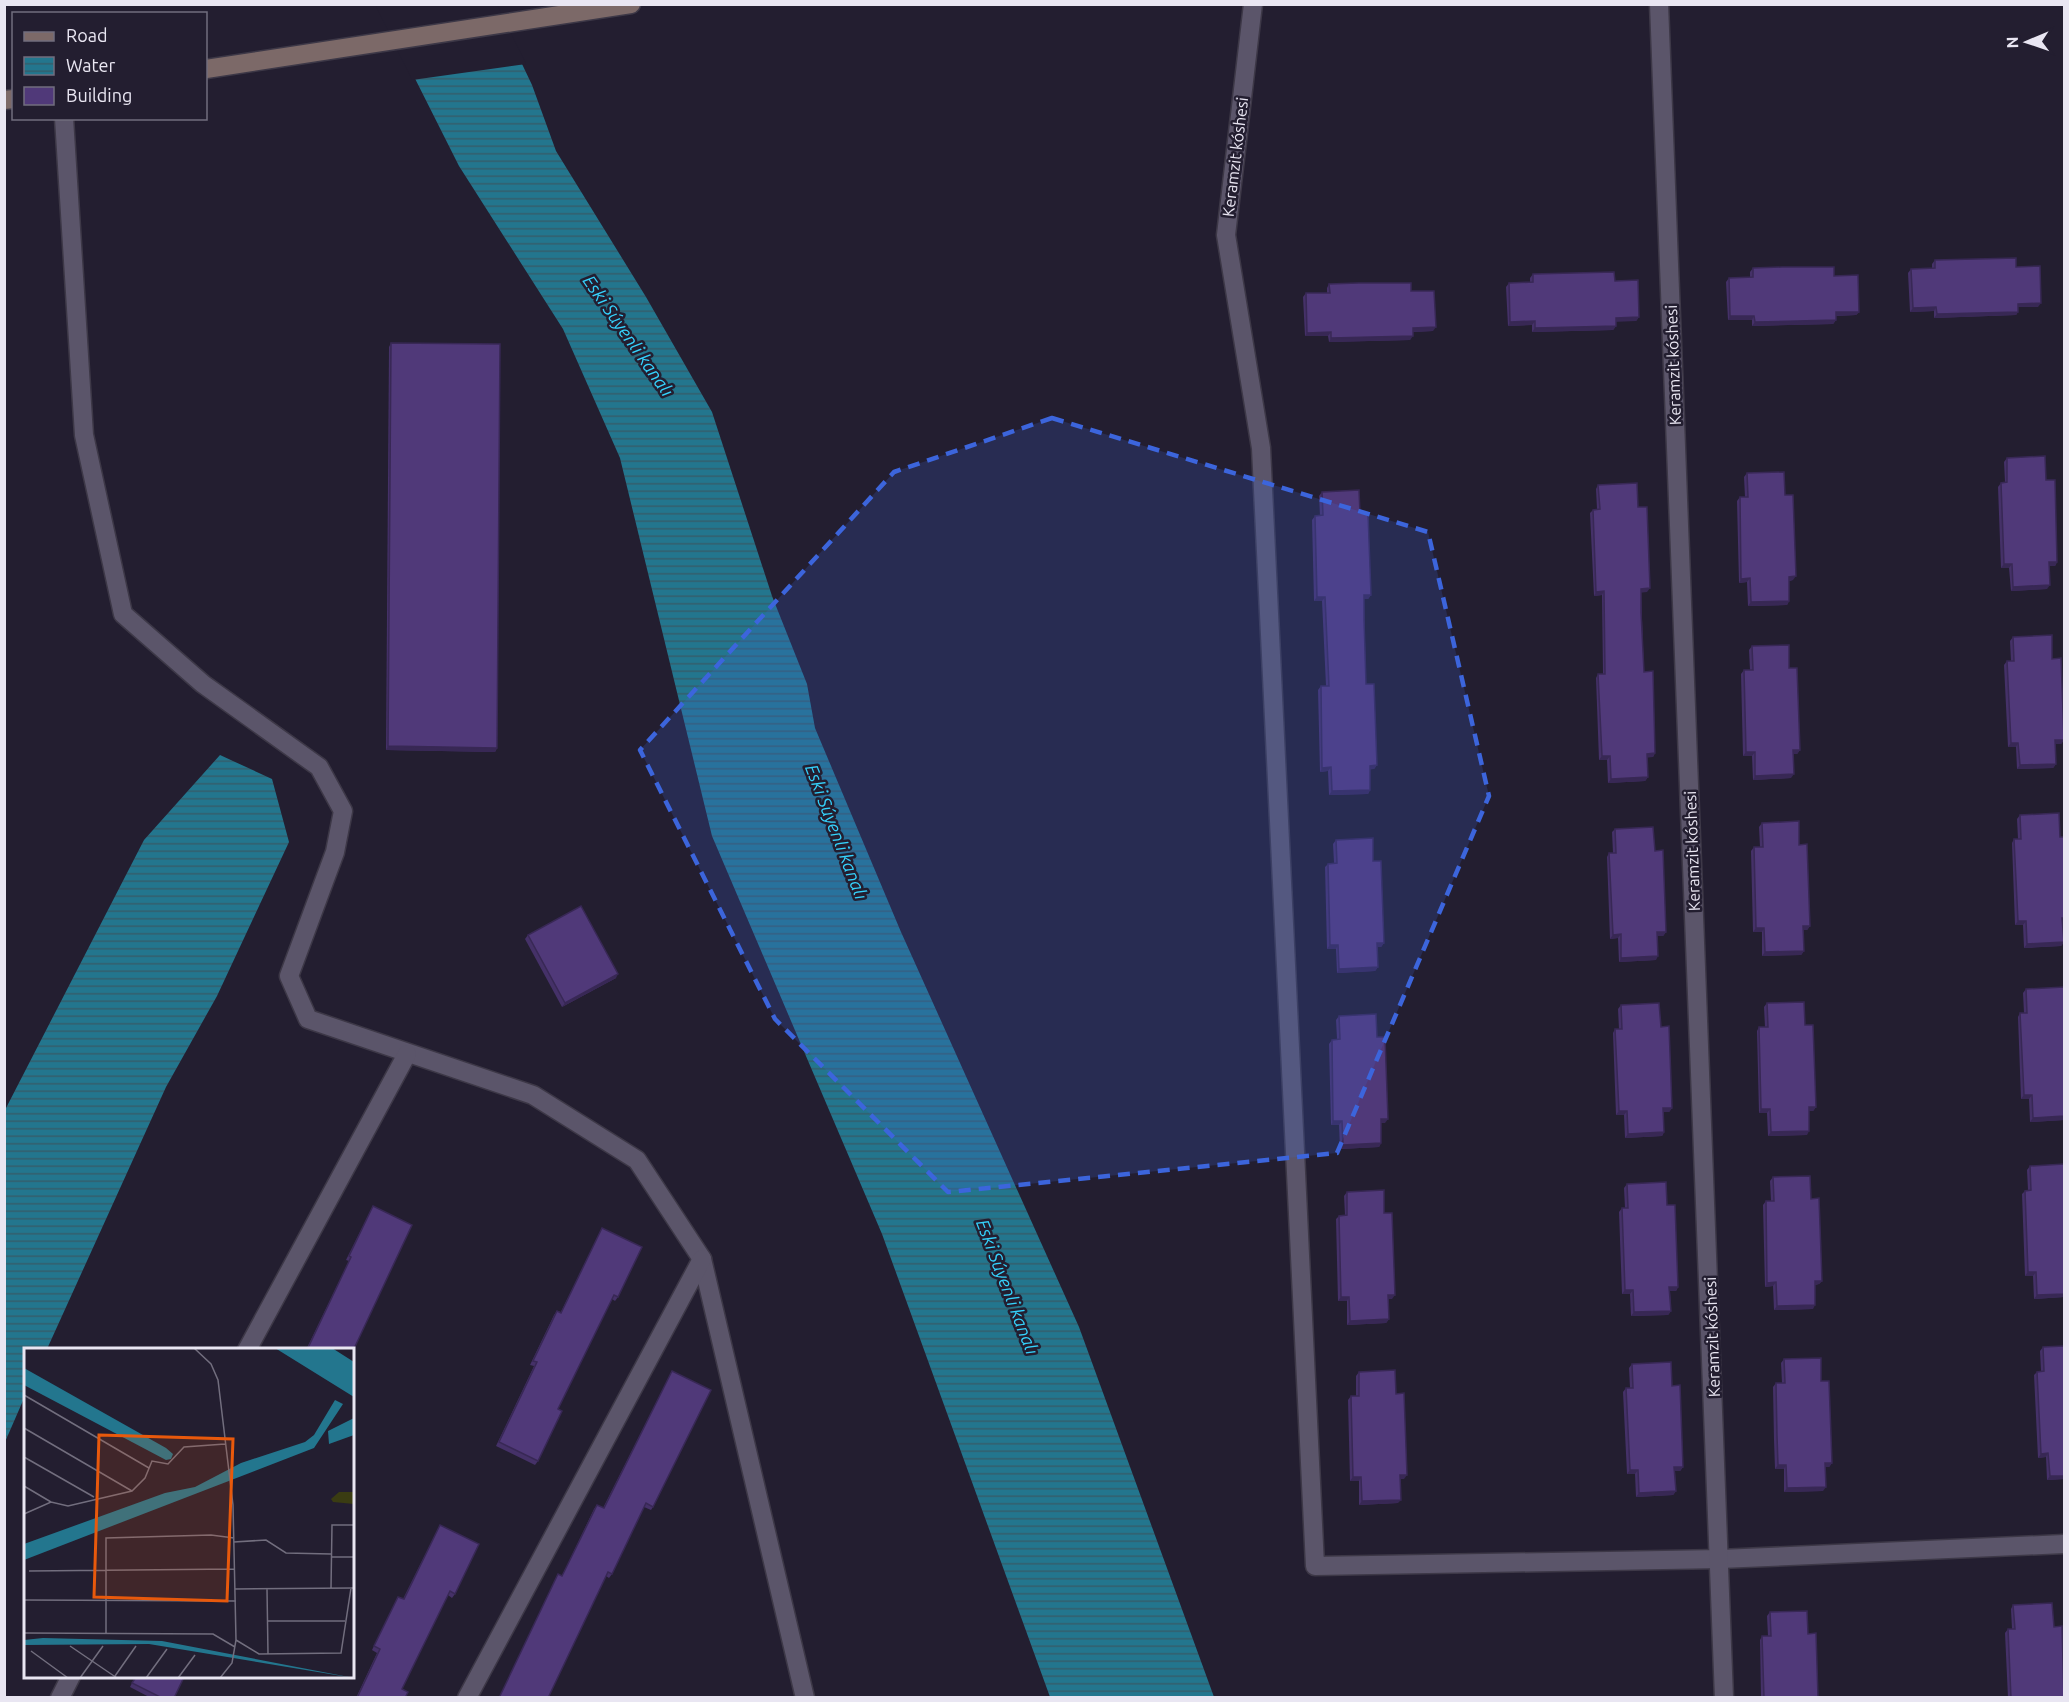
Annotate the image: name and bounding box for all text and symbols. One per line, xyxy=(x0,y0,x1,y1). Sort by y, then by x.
legend xyxy=(12,12,207,120)
north arrow xyxy=(1997,12,2057,72)
text: Road xyxy=(66,25,108,45)
text: N xyxy=(2003,36,2021,49)
text: Water xyxy=(66,55,116,75)
text: Building xyxy=(66,85,132,105)
street label: Keramzit kóshesi xyxy=(1219,96,1251,218)
water label: Eski Súyenli kanalı xyxy=(580,271,678,400)
street label: Keramzit kóshesi xyxy=(1662,304,1684,426)
water label: Eski Súyenli kanalı xyxy=(802,761,872,903)
street label: Keramzit kóshesi xyxy=(1681,790,1703,912)
water label: Eski Súyenli kanalı xyxy=(973,1216,1043,1358)
street label: Keramzit kóshesi xyxy=(1701,1276,1723,1398)
inset map xyxy=(24,1348,354,1678)

